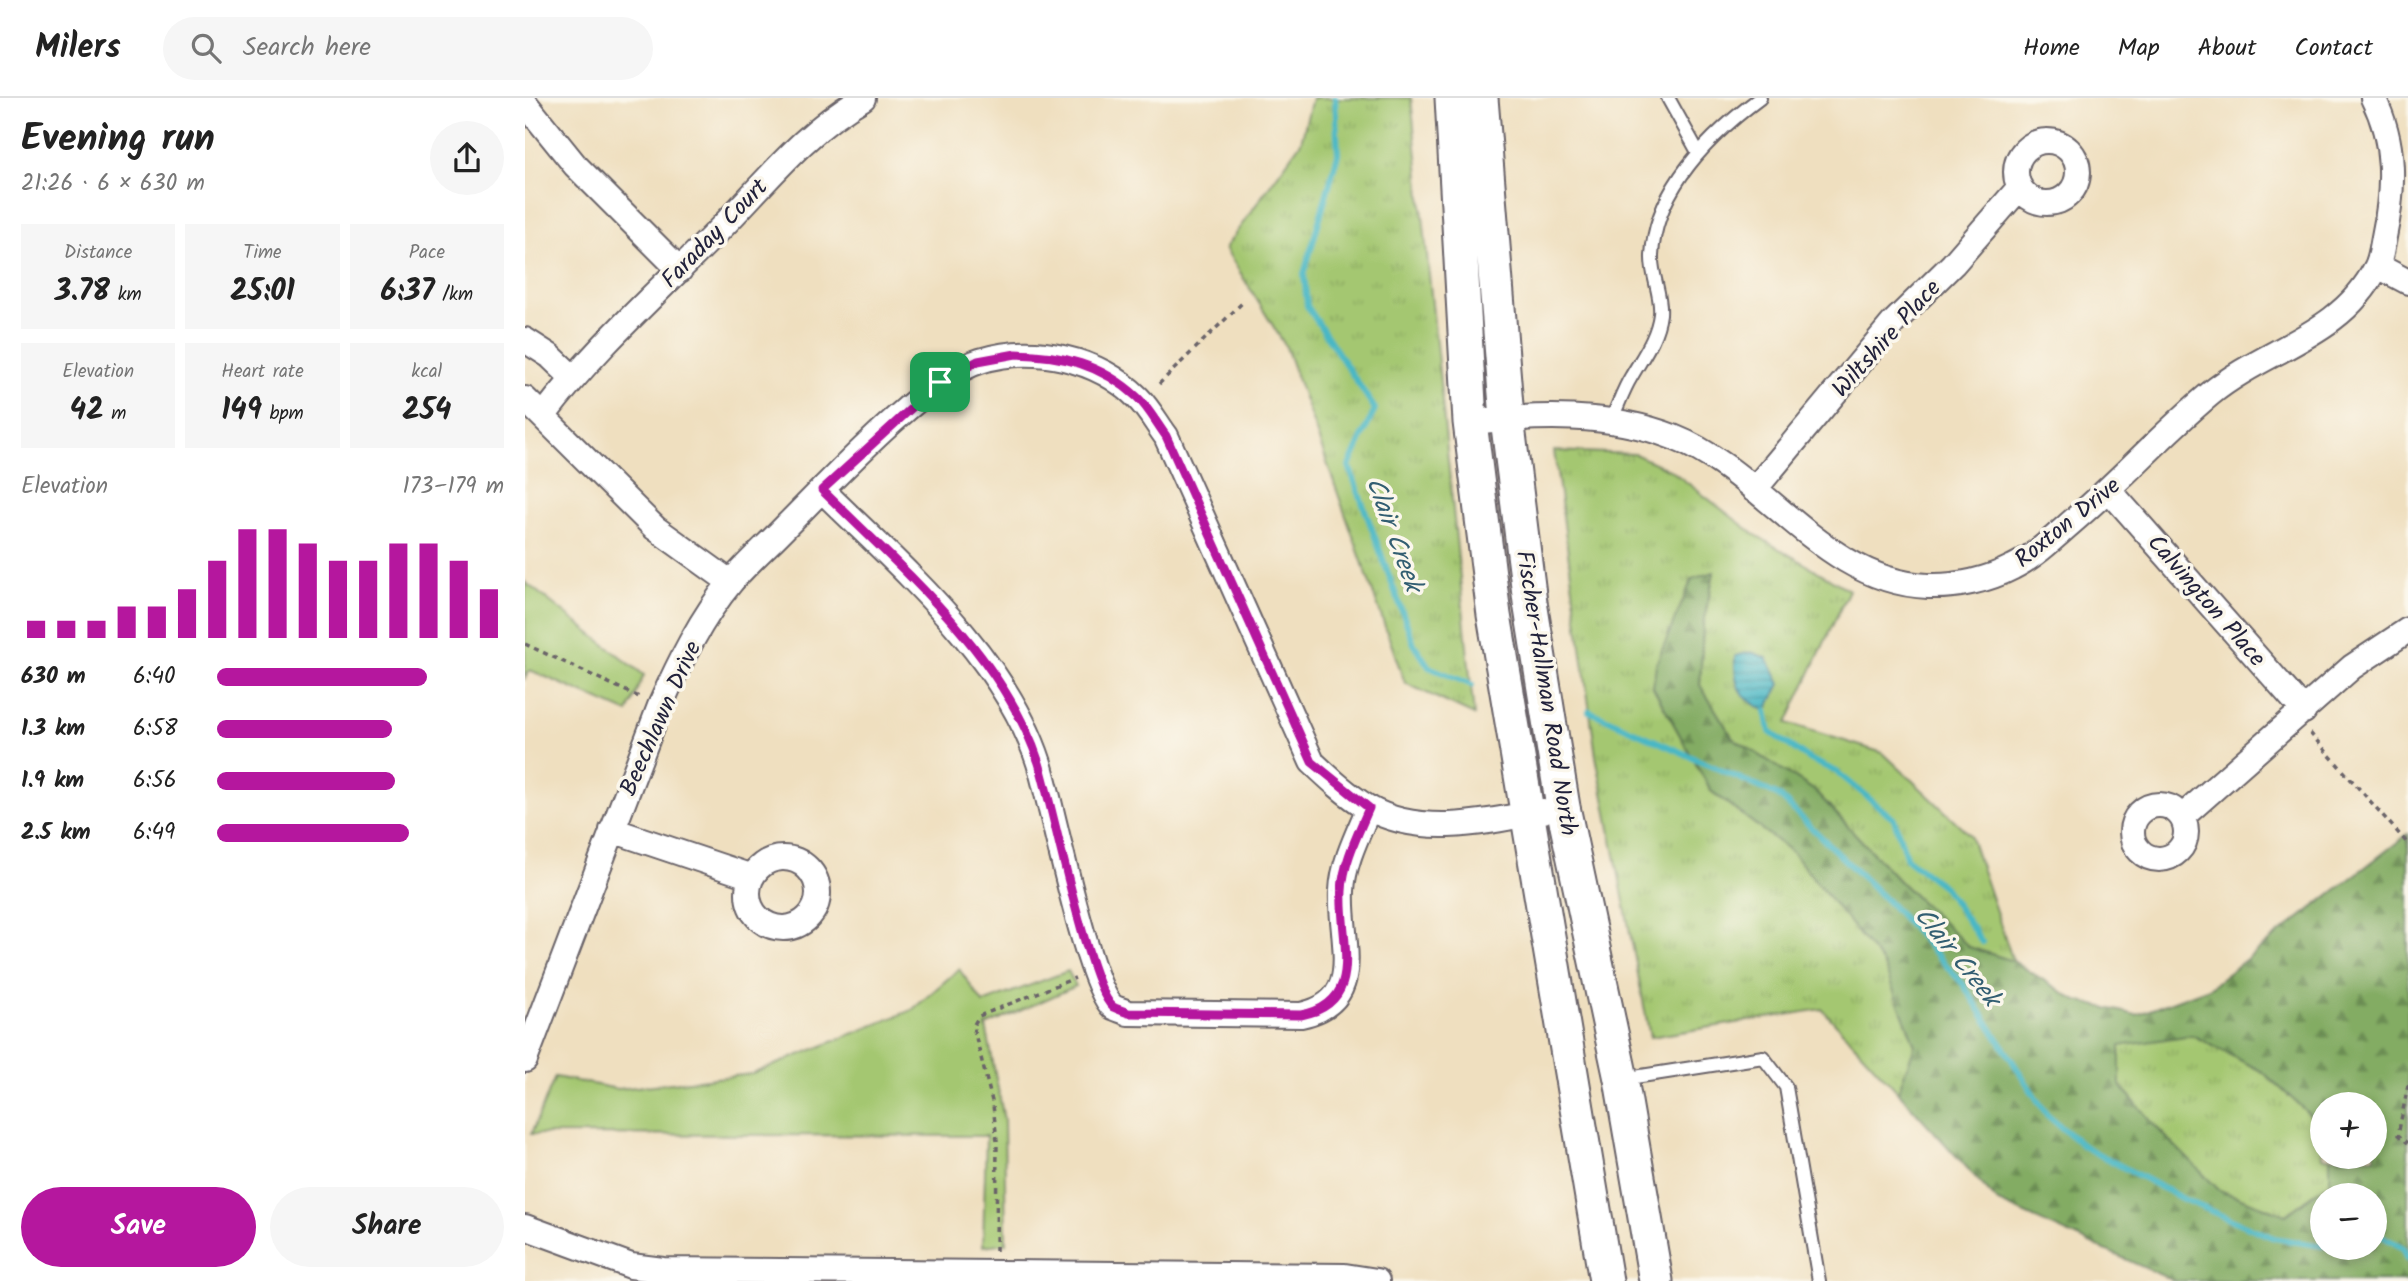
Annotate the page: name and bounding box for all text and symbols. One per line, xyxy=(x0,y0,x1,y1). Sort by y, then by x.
search box xyxy=(163,17,653,80)
text: Milers xyxy=(35,22,121,75)
text: Search here xyxy=(243,27,371,69)
icon: search xyxy=(187,29,225,67)
text: Home xyxy=(2023,29,2080,68)
text: Map xyxy=(2118,29,2160,68)
text: About xyxy=(2198,29,2256,68)
text: Contact xyxy=(2294,29,2373,68)
text: Evening run xyxy=(21,110,215,170)
button: share xyxy=(430,121,504,195)
text: 21:26 · 6 × 630 m xyxy=(21,166,205,202)
street label: Faraday Court xyxy=(652,169,779,298)
text: Distance xyxy=(64,238,132,268)
text: Time xyxy=(243,238,282,268)
text: Pace xyxy=(409,238,445,268)
text: 3.78 xyxy=(55,268,110,316)
text: 25:01 xyxy=(230,268,295,316)
text: 6:37 xyxy=(381,268,435,316)
street label: Wiltshire Place xyxy=(1823,271,1951,407)
text: km xyxy=(110,280,142,310)
text: /km xyxy=(435,280,473,310)
pin xyxy=(910,352,970,412)
text: Elevation xyxy=(62,357,134,387)
text: Heart rate xyxy=(221,357,304,387)
text: kcal xyxy=(411,357,442,387)
icon: arrive xyxy=(921,363,959,401)
text: 42 xyxy=(70,387,104,435)
text: 149 xyxy=(221,387,262,435)
text: 254 xyxy=(402,387,451,435)
text: m xyxy=(104,399,126,429)
text: bpm xyxy=(262,399,304,429)
street label: Roxton Drive xyxy=(2006,468,2130,579)
text: Elevation xyxy=(21,469,108,505)
text: 173–179 m xyxy=(402,469,504,505)
water label: Clair Creek xyxy=(1353,472,1435,601)
street label: Calvington Place xyxy=(2137,526,2275,676)
street label: Fischer-Hallman Road North xyxy=(1504,548,1587,839)
street label: Beechlawn Drive xyxy=(610,635,713,802)
text: 630 m xyxy=(21,659,86,695)
text: 6:40 xyxy=(133,659,176,695)
text: 1.3 km xyxy=(21,711,85,747)
text: 6:58 xyxy=(133,711,178,747)
text: 1.9 km xyxy=(21,763,84,799)
text: 6:56 xyxy=(133,763,177,799)
text: 2.5 km xyxy=(21,815,91,851)
text: 6:49 xyxy=(133,815,175,851)
water label: Clair Creek xyxy=(1903,898,2013,1020)
map controls xyxy=(2310,1092,2387,1260)
button: + xyxy=(2310,1092,2387,1169)
button: − xyxy=(2310,1183,2387,1260)
button: Save xyxy=(21,1187,256,1267)
button: Share xyxy=(270,1187,504,1267)

